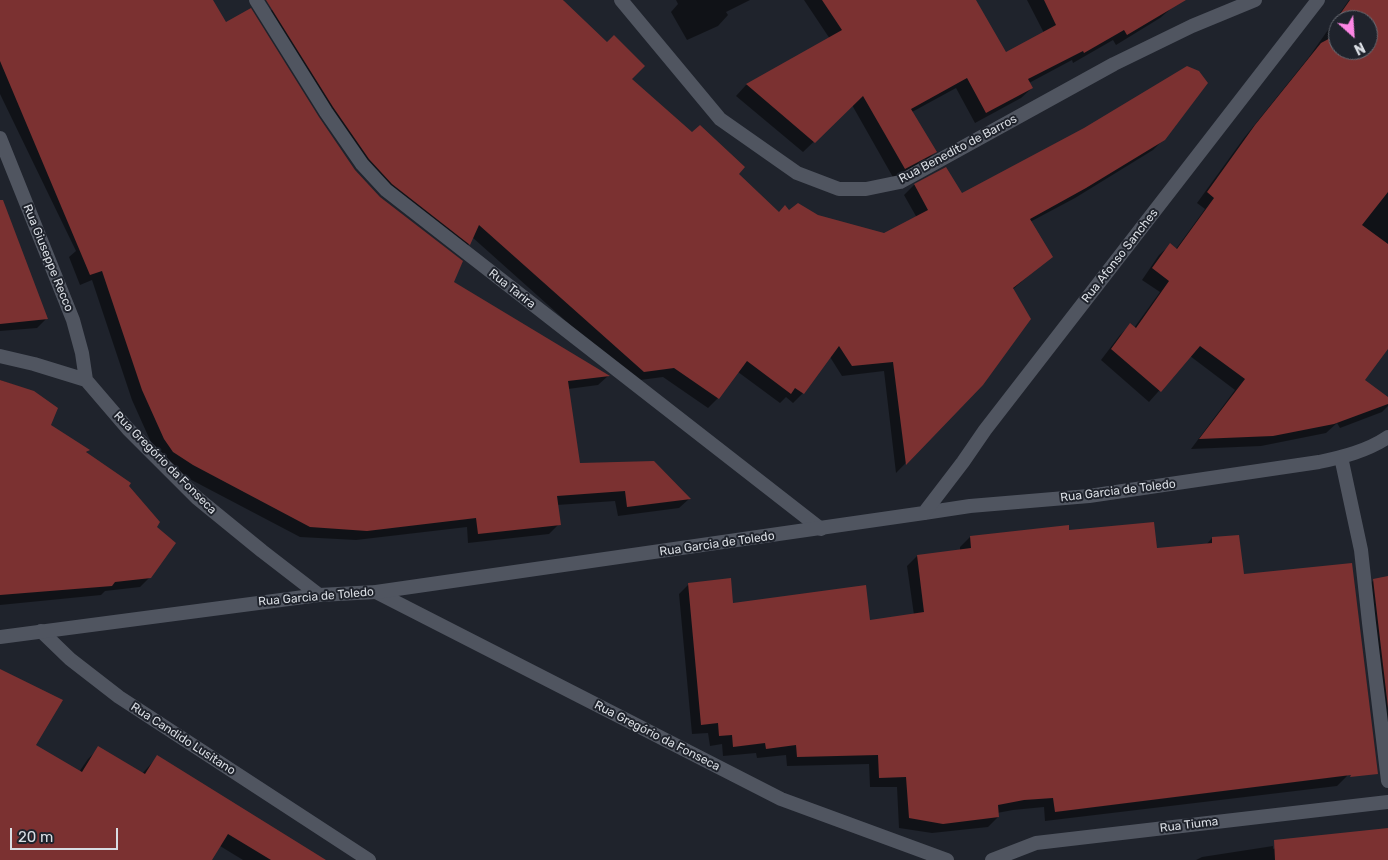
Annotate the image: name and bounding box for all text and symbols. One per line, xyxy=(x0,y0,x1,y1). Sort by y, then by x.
north arrow xyxy=(1328,10,1378,60)
text: N xyxy=(1351,38,1368,58)
street label: Rua Benedito de Barros xyxy=(897,112,1019,186)
street label: Rua Giuseppe Recco xyxy=(20,202,76,314)
street label: Rua Afonso Sanches xyxy=(1079,206,1161,306)
street label: Rua Tarira xyxy=(486,266,538,312)
street label: Rua Gregório da Fonseca xyxy=(111,409,219,517)
street label: Rua Garcia de Toledo xyxy=(1059,477,1177,505)
street label: Rua Garcia de Toledo xyxy=(658,529,776,559)
street label: Rua Garcia de Toledo xyxy=(258,585,374,609)
street label: Rua Gregório da Fonseca xyxy=(592,698,722,774)
street label: Rua Candido Lusitano xyxy=(128,700,238,778)
street label: Rua Tiuma xyxy=(1159,814,1219,836)
scale bar xyxy=(12,818,120,850)
text: 20 m xyxy=(18,828,53,846)

